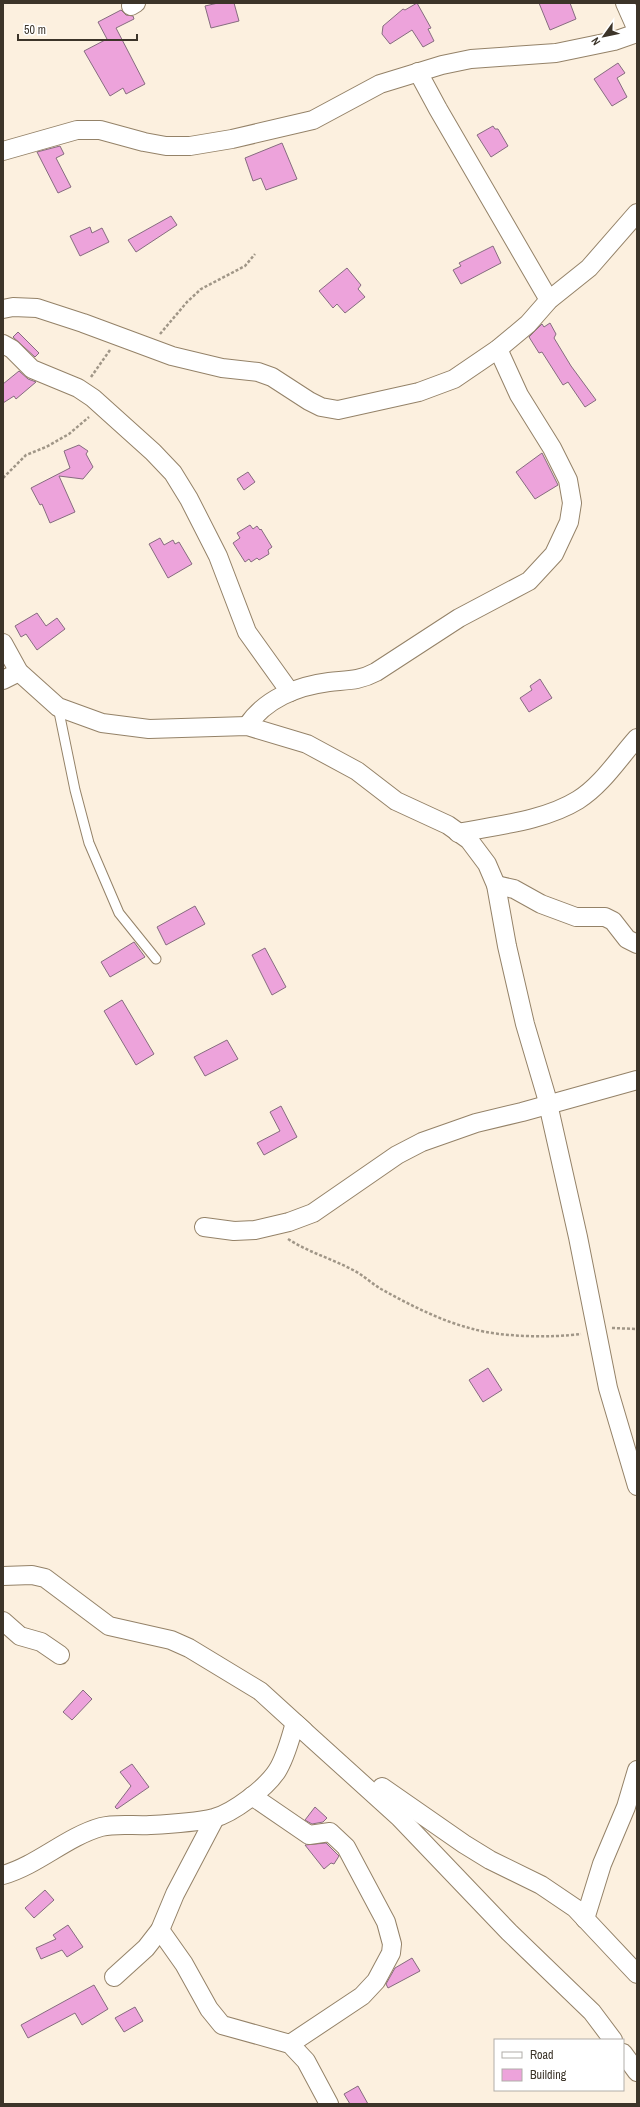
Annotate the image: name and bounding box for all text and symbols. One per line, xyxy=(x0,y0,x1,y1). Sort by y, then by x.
scale bar xyxy=(18,16,137,42)
north arrow xyxy=(584,16,624,56)
text: 50 m xyxy=(24,22,46,38)
text: N xyxy=(588,35,603,48)
legend xyxy=(494,2039,624,2091)
text: Road xyxy=(530,2047,554,2063)
text: Building xyxy=(530,2067,567,2083)

